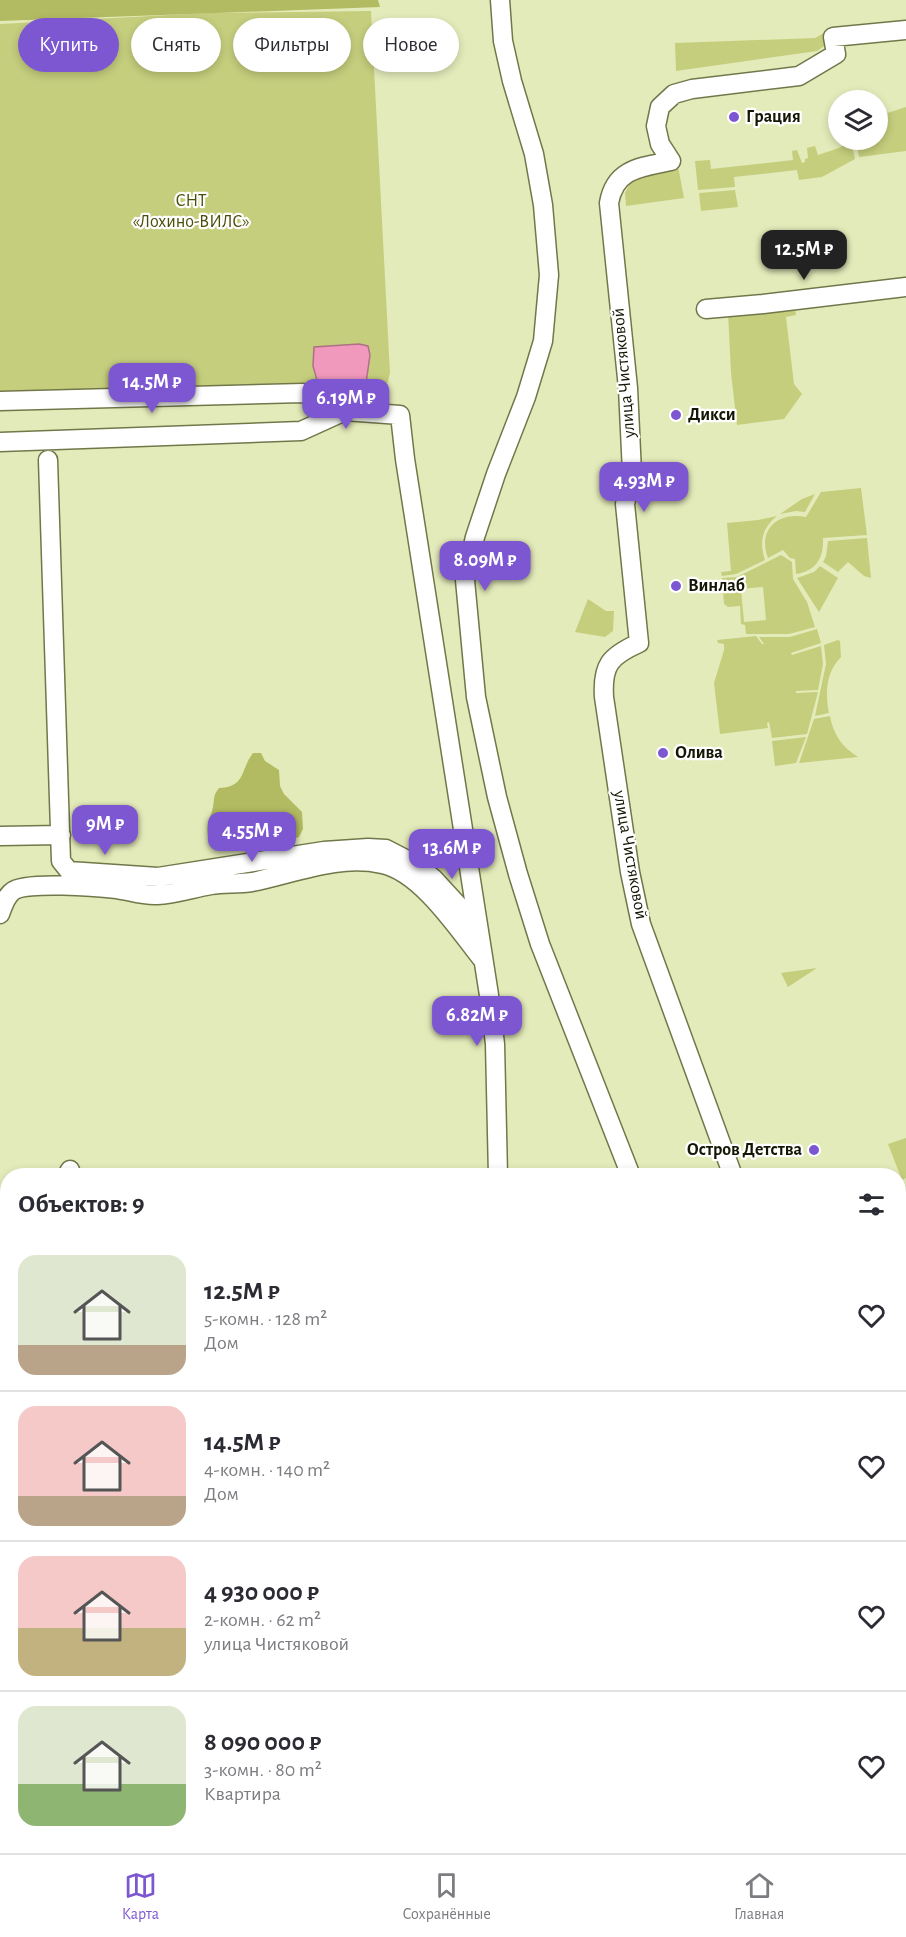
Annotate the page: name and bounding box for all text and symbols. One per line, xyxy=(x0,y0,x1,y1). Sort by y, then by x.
chip: Купить xyxy=(18,18,119,72)
chip: Снять xyxy=(131,18,221,72)
chip: Фильтры xyxy=(233,18,351,72)
chip: Новое xyxy=(363,18,459,72)
map controls xyxy=(828,90,888,150)
button: layers xyxy=(828,90,888,150)
place label: Грация xyxy=(746,108,801,126)
marker: Грация xyxy=(727,110,741,124)
park label: СНТ «Лохино-ВИЛС» xyxy=(132,192,250,231)
pin: 12.5M ₽ xyxy=(749,230,859,281)
text: 12.5M ₽ xyxy=(775,239,833,259)
street label: улица Чистяковой xyxy=(609,307,639,440)
pin: 14.5M ₽ xyxy=(97,363,207,414)
text: 14.5M ₽ xyxy=(123,372,181,392)
pin: 6.19M ₽ xyxy=(291,379,401,430)
text: 6.19M ₽ xyxy=(316,388,376,408)
place label: Дикси xyxy=(688,406,736,424)
marker: Дикси xyxy=(669,408,683,422)
pin: 4.93M ₽ xyxy=(589,462,699,513)
text: 4.93M ₽ xyxy=(613,471,675,491)
pin: 8.09M ₽ xyxy=(430,541,540,592)
text: 8.09M ₽ xyxy=(454,550,516,570)
place label: Винлаб xyxy=(688,577,745,595)
marker: Винлаб xyxy=(669,579,683,593)
place label: Олива xyxy=(675,744,723,762)
marker: Олива xyxy=(656,746,670,760)
street label: улица Чистяковой xyxy=(610,788,650,921)
pin: 9M ₽ xyxy=(69,805,141,856)
pin: 4.55M ₽ xyxy=(197,812,307,863)
text: 9M ₽ xyxy=(86,814,124,834)
text: 4.55M ₽ xyxy=(222,821,282,841)
pin: 13.6M ₽ xyxy=(397,829,507,880)
text: 13.6M ₽ xyxy=(423,838,481,858)
pin: 6.82M ₽ xyxy=(422,996,532,1047)
text: 6.82M ₽ xyxy=(446,1005,508,1025)
place label: Остров Детства xyxy=(687,1141,802,1159)
marker: Остров Детства xyxy=(807,1143,821,1157)
icon: filters xyxy=(855,1188,888,1221)
text: Объектов: 9 xyxy=(18,1191,145,1217)
text: 12.5M ₽ xyxy=(204,1278,280,1304)
icon: home xyxy=(66,1279,138,1351)
icon: heart xyxy=(855,1299,888,1332)
text: 5-комн. · 128 m² xyxy=(204,1309,327,1329)
text: Дом xyxy=(204,1333,239,1353)
text: 14.5M ₽ xyxy=(204,1429,280,1455)
icon: home xyxy=(66,1430,138,1502)
icon: heart xyxy=(855,1450,888,1483)
text: 4-комн. · 140 m² xyxy=(204,1460,330,1480)
text: Дом xyxy=(204,1484,239,1504)
text: 4 930 000 ₽ xyxy=(204,1579,319,1605)
icon: home xyxy=(66,1580,138,1652)
icon: heart xyxy=(855,1600,888,1633)
text: 2-комн. · 62 m² xyxy=(204,1610,321,1630)
text: улица Чистяковой xyxy=(204,1634,349,1654)
text: 8 090 000 ₽ xyxy=(204,1729,321,1755)
icon: home xyxy=(66,1730,138,1802)
icon: heart xyxy=(855,1750,888,1783)
text: 3-комн. · 80 m² xyxy=(204,1760,322,1780)
text: Квартира xyxy=(204,1784,281,1804)
tab: Карта xyxy=(122,1869,159,1924)
tab: Сохранённые xyxy=(402,1869,491,1924)
tab: Главная xyxy=(734,1869,784,1924)

